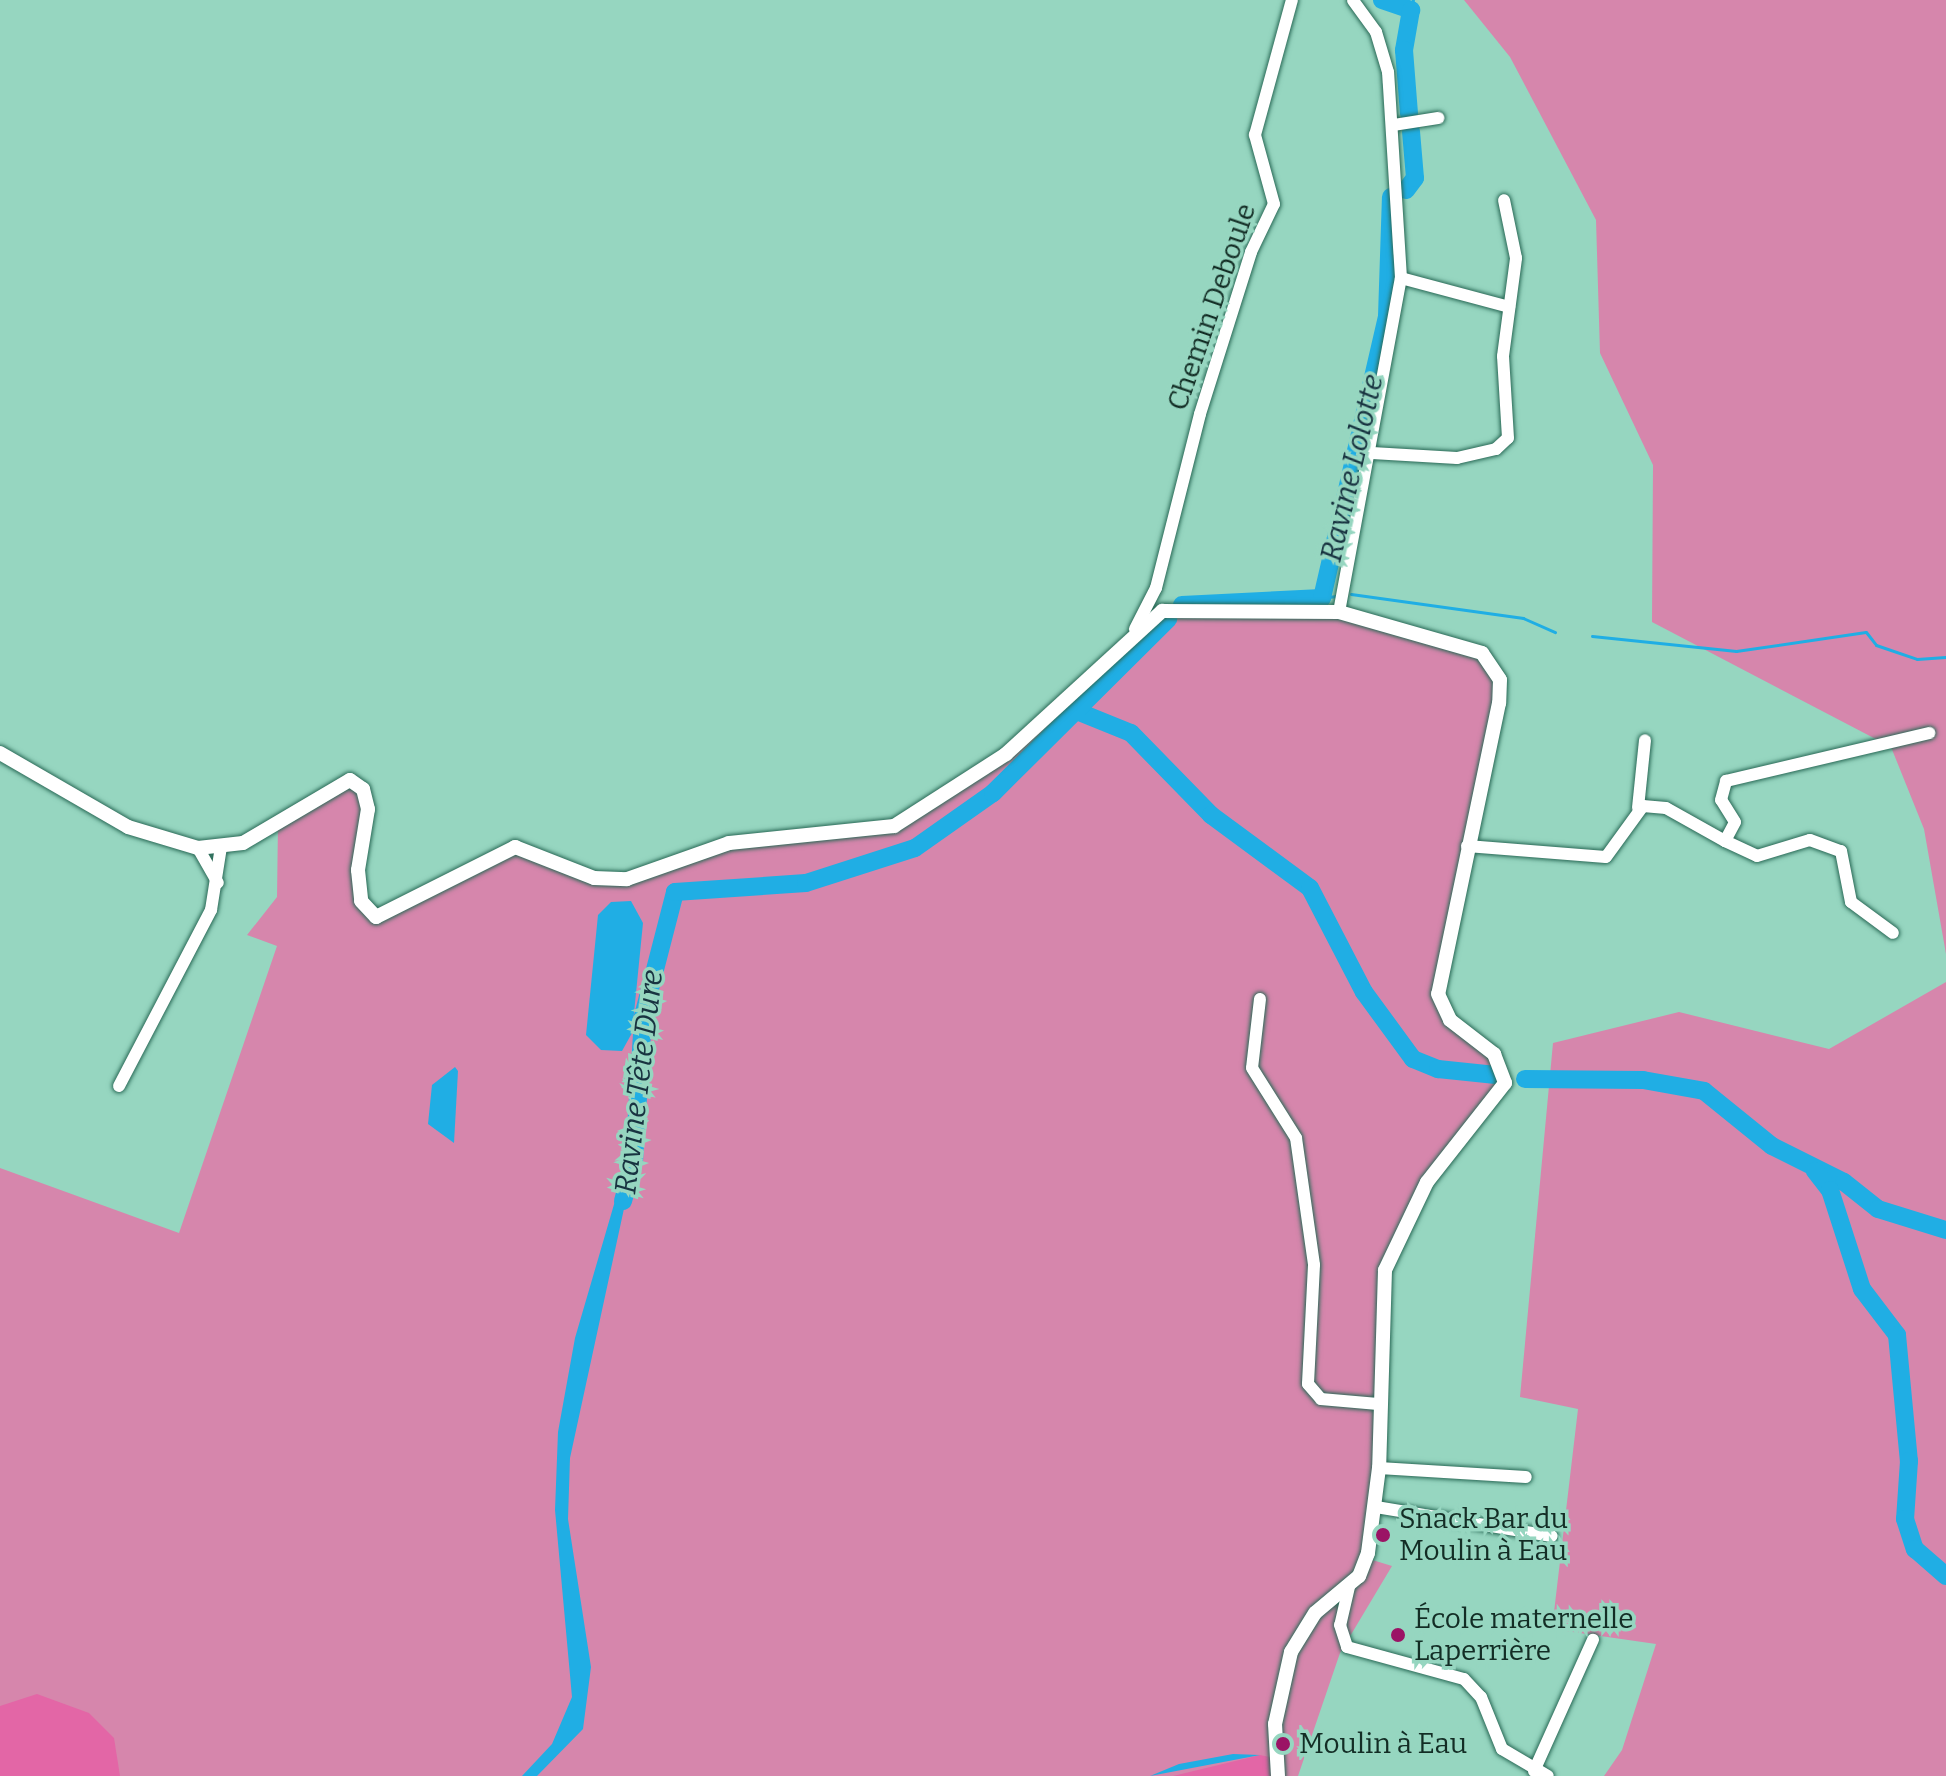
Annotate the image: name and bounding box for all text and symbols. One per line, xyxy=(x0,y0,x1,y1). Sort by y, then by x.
street label: Chemin Deboule xyxy=(1161,199,1263,415)
water label: Ravine Lolotte xyxy=(1313,371,1391,565)
water label: Ravine Tête Dure xyxy=(607,968,671,1196)
place label: Snack Bar du Moulin à Eau xyxy=(1399,1502,1568,1568)
marker: Snack Bar du Moulin à Eau xyxy=(1374,1526,1392,1544)
place label: École maternelle Laperrière xyxy=(1414,1602,1633,1668)
marker: École maternelle Laperrière xyxy=(1389,1626,1407,1644)
place label: Moulin à Eau xyxy=(1299,1727,1467,1761)
marker: Moulin à Eau xyxy=(1274,1735,1292,1753)

